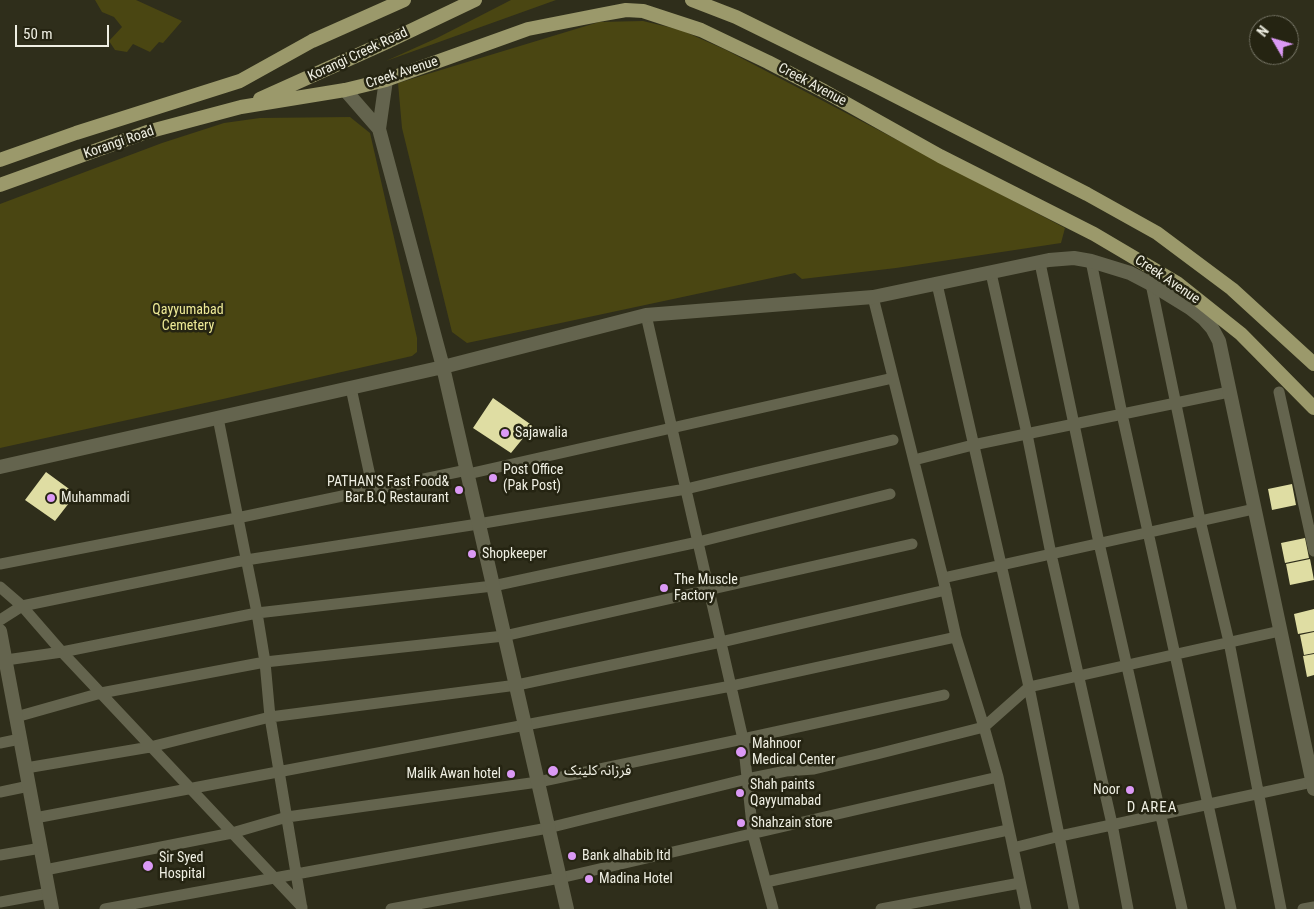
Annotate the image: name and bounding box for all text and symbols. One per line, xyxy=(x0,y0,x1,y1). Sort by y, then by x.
scale bar xyxy=(18,15,111,47)
north arrow xyxy=(1249,15,1299,65)
text: N xyxy=(1254,23,1272,40)
text: 50 m xyxy=(23,25,53,43)
street label: Korangi Creek Road xyxy=(305,25,411,85)
street label: Creek Avenue xyxy=(364,53,440,93)
street label: Creek Avenue xyxy=(775,60,849,110)
street label: Korangi Road xyxy=(82,123,156,163)
street label: Creek Avenue xyxy=(1131,252,1203,308)
park label: Qayyumabad Cemetery xyxy=(152,302,224,334)
place label: Sajawalia xyxy=(515,425,568,441)
marker: Sajawalia xyxy=(499,427,511,439)
place label: Post Office (Pak Post) xyxy=(503,462,563,494)
marker: Post Office (Pak Post) xyxy=(487,472,499,484)
place label: PATHAN'S Fast Food& Bar.B.Q Restaurant xyxy=(327,474,449,507)
marker: PATHAN'S Fast Food& Bar.B.Q Restaurant xyxy=(453,484,465,496)
place label: Muhammadi xyxy=(61,490,130,506)
marker: Muhammadi xyxy=(45,492,57,504)
place label: Shopkeeper xyxy=(482,546,547,562)
marker: Shopkeeper xyxy=(466,548,478,560)
place label: The Muscle Factory xyxy=(674,572,738,604)
marker: The Muscle Factory xyxy=(658,582,670,594)
place label: Mahnoor Medical Center xyxy=(752,736,835,769)
marker: Mahnoor Medical Center xyxy=(734,745,748,759)
place label: فرزانہ کلینک xyxy=(564,763,631,779)
marker: فرزانہ کلینک xyxy=(546,764,560,778)
place label: Malik Awan hotel xyxy=(406,766,501,782)
marker: Malik Awan hotel xyxy=(505,768,517,780)
place label: Shah paints Qayyumabad xyxy=(750,777,821,810)
place label: Noor xyxy=(1093,782,1120,798)
marker: Noor xyxy=(1124,784,1136,796)
marker: Shah paints Qayyumabad xyxy=(734,787,746,799)
district label: D AREA xyxy=(1126,799,1178,817)
place label: Shahzain store xyxy=(751,815,833,831)
marker: Shahzain store xyxy=(735,817,747,829)
place label: Bank alhabib ltd xyxy=(582,848,671,864)
place label: Sir Syed Hospital xyxy=(159,850,205,882)
marker: Bank alhabib ltd xyxy=(566,850,578,862)
marker: Sir Syed Hospital xyxy=(141,859,155,873)
place label: Madina Hotel xyxy=(599,871,673,887)
marker: Madina Hotel xyxy=(583,873,595,885)

